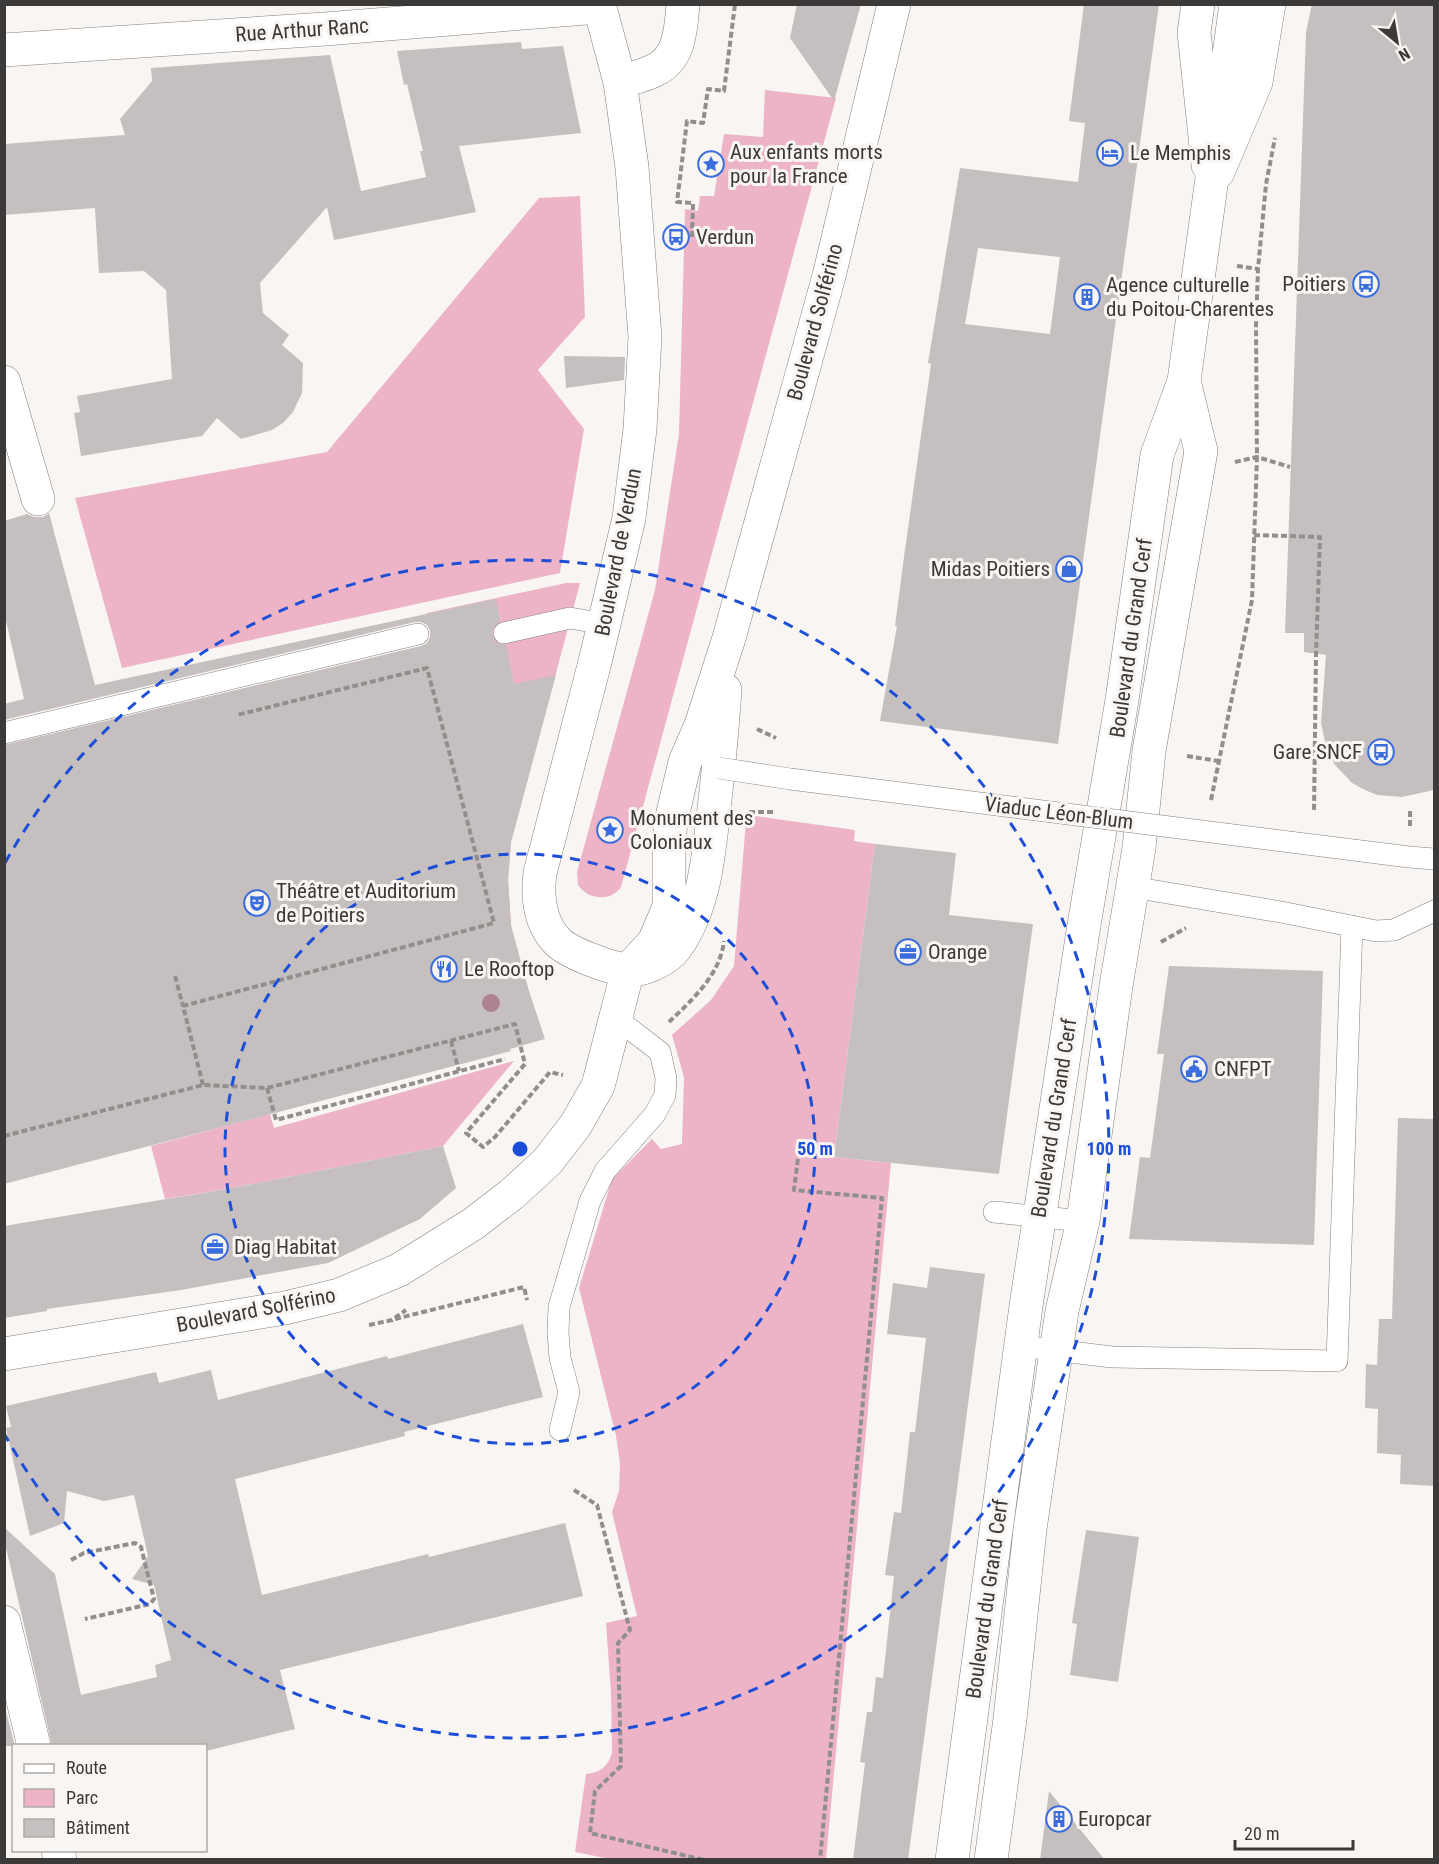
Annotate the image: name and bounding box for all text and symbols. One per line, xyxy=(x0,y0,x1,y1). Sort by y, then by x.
north arrow xyxy=(1367,12,1427,72)
street label: Rue Arthur Ranc xyxy=(234,13,370,47)
text: N xyxy=(1395,44,1413,65)
hotel icon: Le Memphis xyxy=(1095,138,1125,168)
place label: Aux enfants morts pour la France xyxy=(730,140,883,188)
place label: Le Memphis xyxy=(1130,141,1231,165)
place icon: Aux enfants morts pour la France xyxy=(696,149,726,179)
bus stop icon: Verdun xyxy=(661,222,691,252)
place label: Verdun xyxy=(696,225,754,249)
street label: Boulevard Solférino xyxy=(783,241,847,403)
bus stop icon: Poitiers xyxy=(1351,269,1381,299)
place label: Poitiers xyxy=(1282,272,1346,296)
place label: Agence culturelle du Poitou-Charentes xyxy=(1106,273,1274,321)
building icon: Agence culturelle du Poitou-Charentes xyxy=(1072,282,1102,312)
street label: Boulevard de Verdun xyxy=(590,466,646,638)
street label: Boulevard du Grand Cerf xyxy=(1105,536,1157,739)
shop icon: Midas Poitiers xyxy=(1054,554,1084,584)
place label: Midas Poitiers xyxy=(931,557,1050,581)
bus stop icon: Gare SNCF xyxy=(1366,737,1396,767)
place label: Gare SNCF xyxy=(1273,740,1362,764)
street label: Viaduc Léon-Blum xyxy=(983,792,1135,834)
place label: Monument des Coloniaux xyxy=(630,806,753,854)
place icon: Monument des Coloniaux xyxy=(595,815,625,845)
place label: Théâtre et Auditorium de Poitiers xyxy=(276,879,456,927)
theatre icon: Théâtre et Auditorium de Poitiers xyxy=(242,888,272,918)
office icon: Orange xyxy=(893,937,923,967)
place label: Orange xyxy=(928,940,987,964)
restaurant icon: Le Rooftop xyxy=(429,954,459,984)
place label: Le Rooftop xyxy=(464,957,554,981)
street label: Boulevard du Grand Cerf xyxy=(1026,1016,1082,1219)
public building icon: CNFPT xyxy=(1179,1054,1209,1084)
place label: CNFPT xyxy=(1214,1057,1272,1081)
text: 50 m xyxy=(797,1138,833,1159)
text: 100 m xyxy=(1087,1138,1131,1159)
centre of rings xyxy=(510,1139,530,1159)
office icon: Diag Habitat xyxy=(200,1232,230,1262)
place label: Diag Habitat xyxy=(234,1235,337,1259)
street label: Boulevard Solférino xyxy=(174,1283,338,1337)
street label: Boulevard du Grand Cerf xyxy=(961,1497,1013,1700)
legend xyxy=(12,1744,207,1852)
text: Route xyxy=(66,1757,107,1778)
text: Parc xyxy=(66,1787,98,1808)
building icon: Europcar xyxy=(1044,1804,1074,1834)
place label: Europcar xyxy=(1078,1807,1152,1831)
scale bar xyxy=(1235,1813,1354,1851)
text: Bâtiment xyxy=(66,1817,130,1838)
text: 20 m xyxy=(1244,1823,1279,1844)

